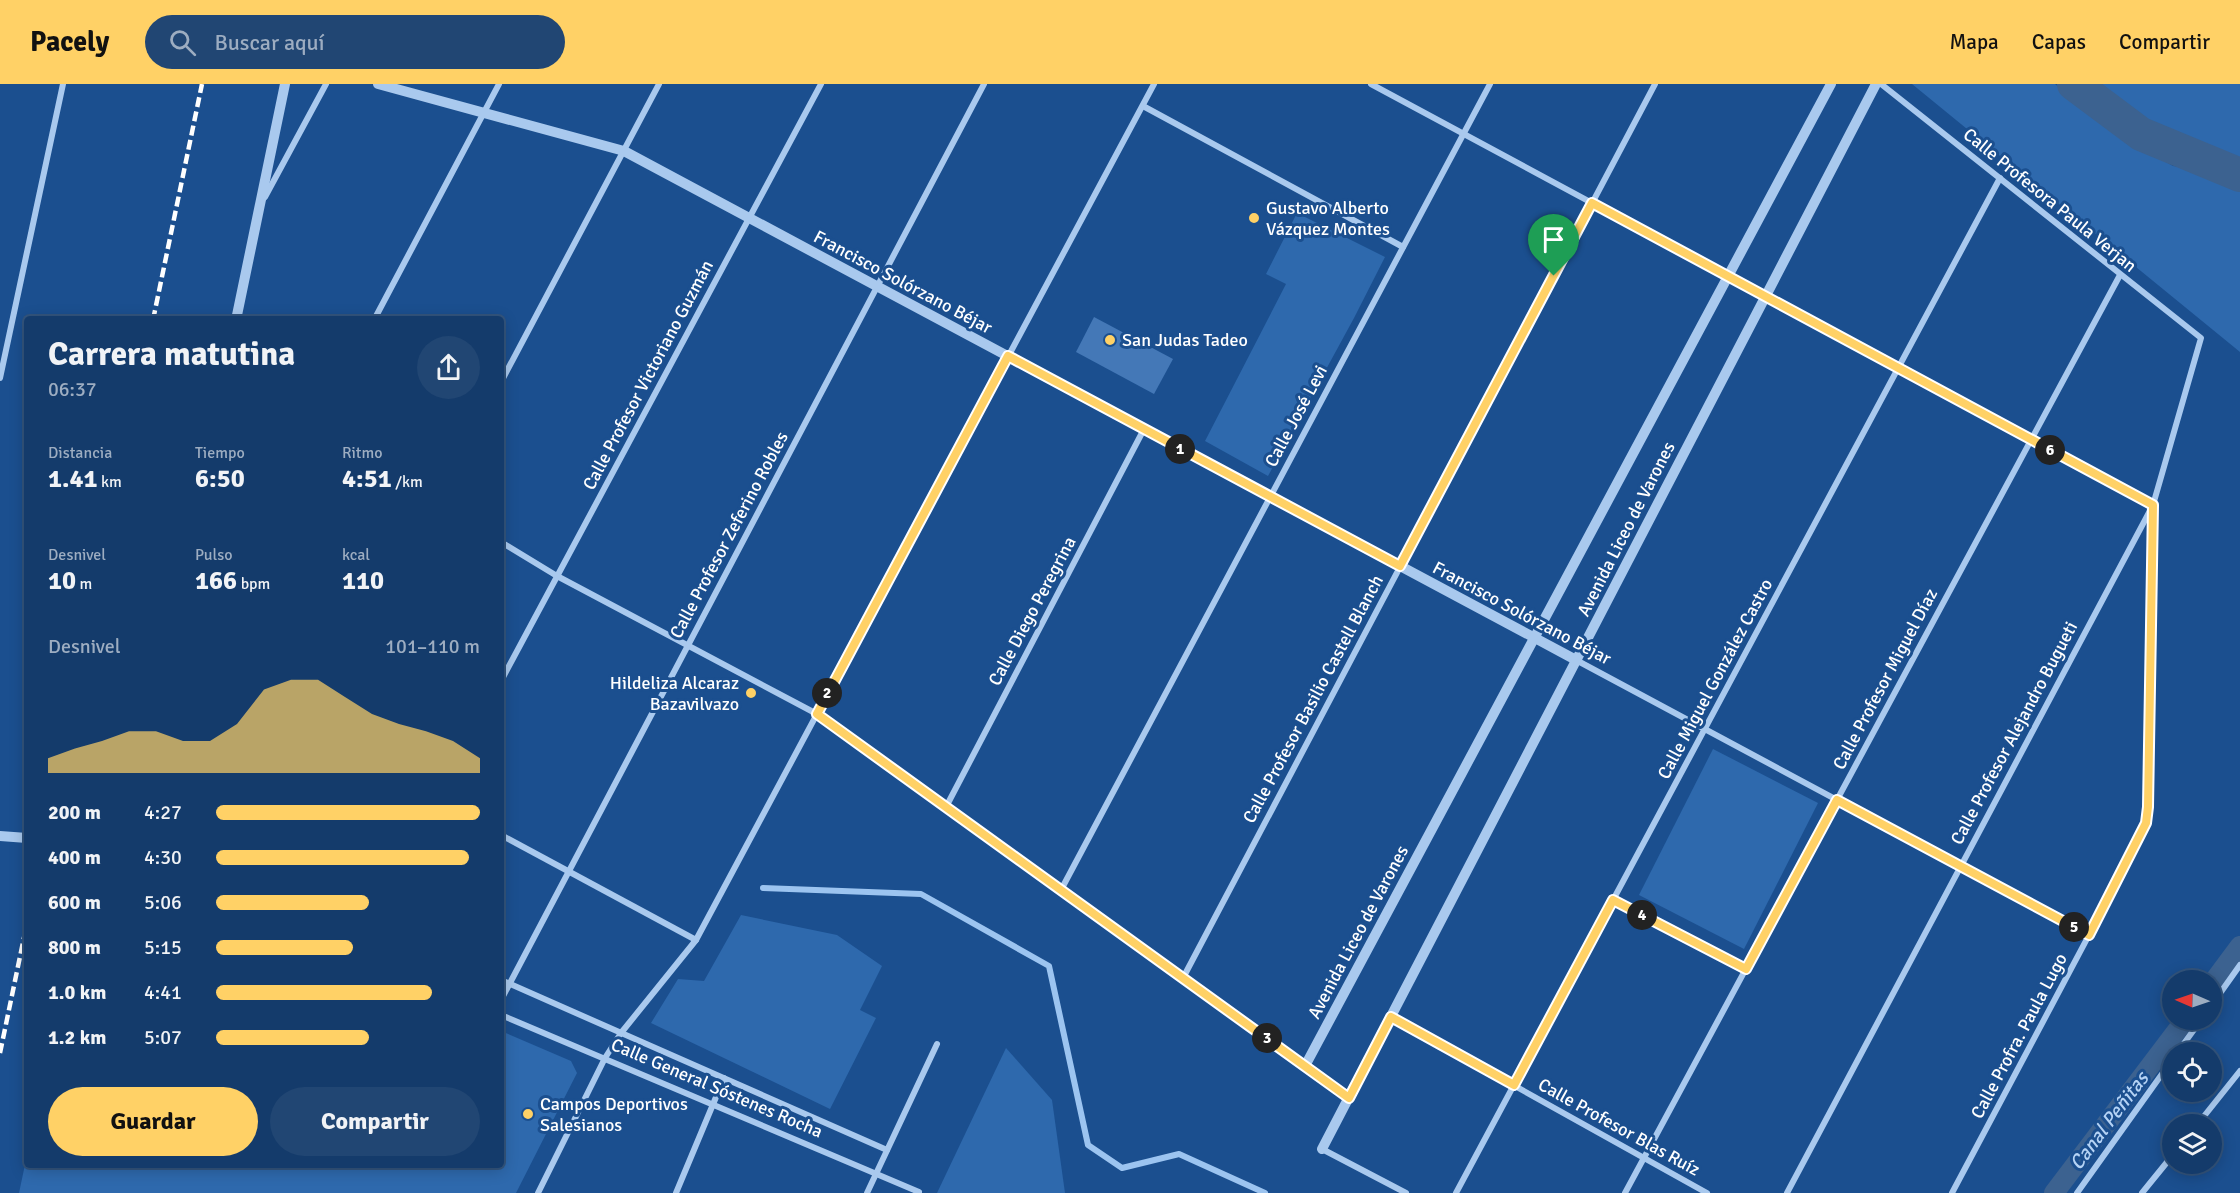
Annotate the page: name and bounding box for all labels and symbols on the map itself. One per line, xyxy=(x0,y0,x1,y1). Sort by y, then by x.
street label: Calle Profesora Paula Verjan xyxy=(1959,123,2141,277)
place label: Gustavo Alberto Vázquez Montes xyxy=(1266,197,1390,240)
marker: Gustavo Alberto Vázquez Montes xyxy=(1247,211,1261,225)
pin xyxy=(1528,214,1579,276)
street label: Francisco Solórzano Béjar xyxy=(810,226,996,339)
street label: Calle Profesor Victoriano Guzmán xyxy=(578,256,718,494)
place label: San Judas Tadeo xyxy=(1122,329,1248,351)
marker: San Judas Tadeo xyxy=(1103,333,1117,347)
street label: Calle José Levi xyxy=(1260,361,1332,471)
street label: Calle Profesor Zeferino Robles xyxy=(665,428,793,642)
pin: 1 xyxy=(1165,434,1195,464)
pin: 6 xyxy=(2035,435,2065,465)
street label: Avenida Liceo de Varones xyxy=(1572,438,1680,620)
street label: Calle Diego Peregrina xyxy=(983,533,1081,689)
street label: Francisco Solórzano Béjar xyxy=(1429,557,1615,670)
street label: Calle Profesor Basilio Castell Blanch xyxy=(1238,571,1388,827)
street label: Calle Miguel González Castro xyxy=(1653,575,1777,783)
street label: Calle Profesor Miguel Díaz xyxy=(1828,585,1942,773)
street label: Calle Profesor Alejandro Bugueti xyxy=(1946,618,2082,848)
place label: Hildeliza Alcaraz Bazavilvazo xyxy=(610,672,739,715)
pin: 2 xyxy=(812,678,842,708)
marker: Hildeliza Alcaraz Bazavilvazo xyxy=(744,686,758,700)
street label: Avenida Liceo de Varones xyxy=(1303,841,1413,1022)
pin: 4 xyxy=(1627,900,1657,930)
pin: 5 xyxy=(2059,912,2089,942)
street label: Calle Profra. Paula Lugo xyxy=(1966,950,2072,1122)
north arrow xyxy=(2162,970,2222,1030)
pin: 3 xyxy=(1252,1023,1282,1053)
street label: Calle General Sóstenes Rocha xyxy=(608,1033,826,1143)
water label: Canal Peñitas xyxy=(2064,1065,2155,1175)
street label: Calle Profesor Blas Ruíz xyxy=(1534,1073,1704,1181)
place label: Campos Deportivos Salesianos xyxy=(540,1093,688,1136)
marker: Campos Deportivos Salesianos xyxy=(521,1107,535,1121)

